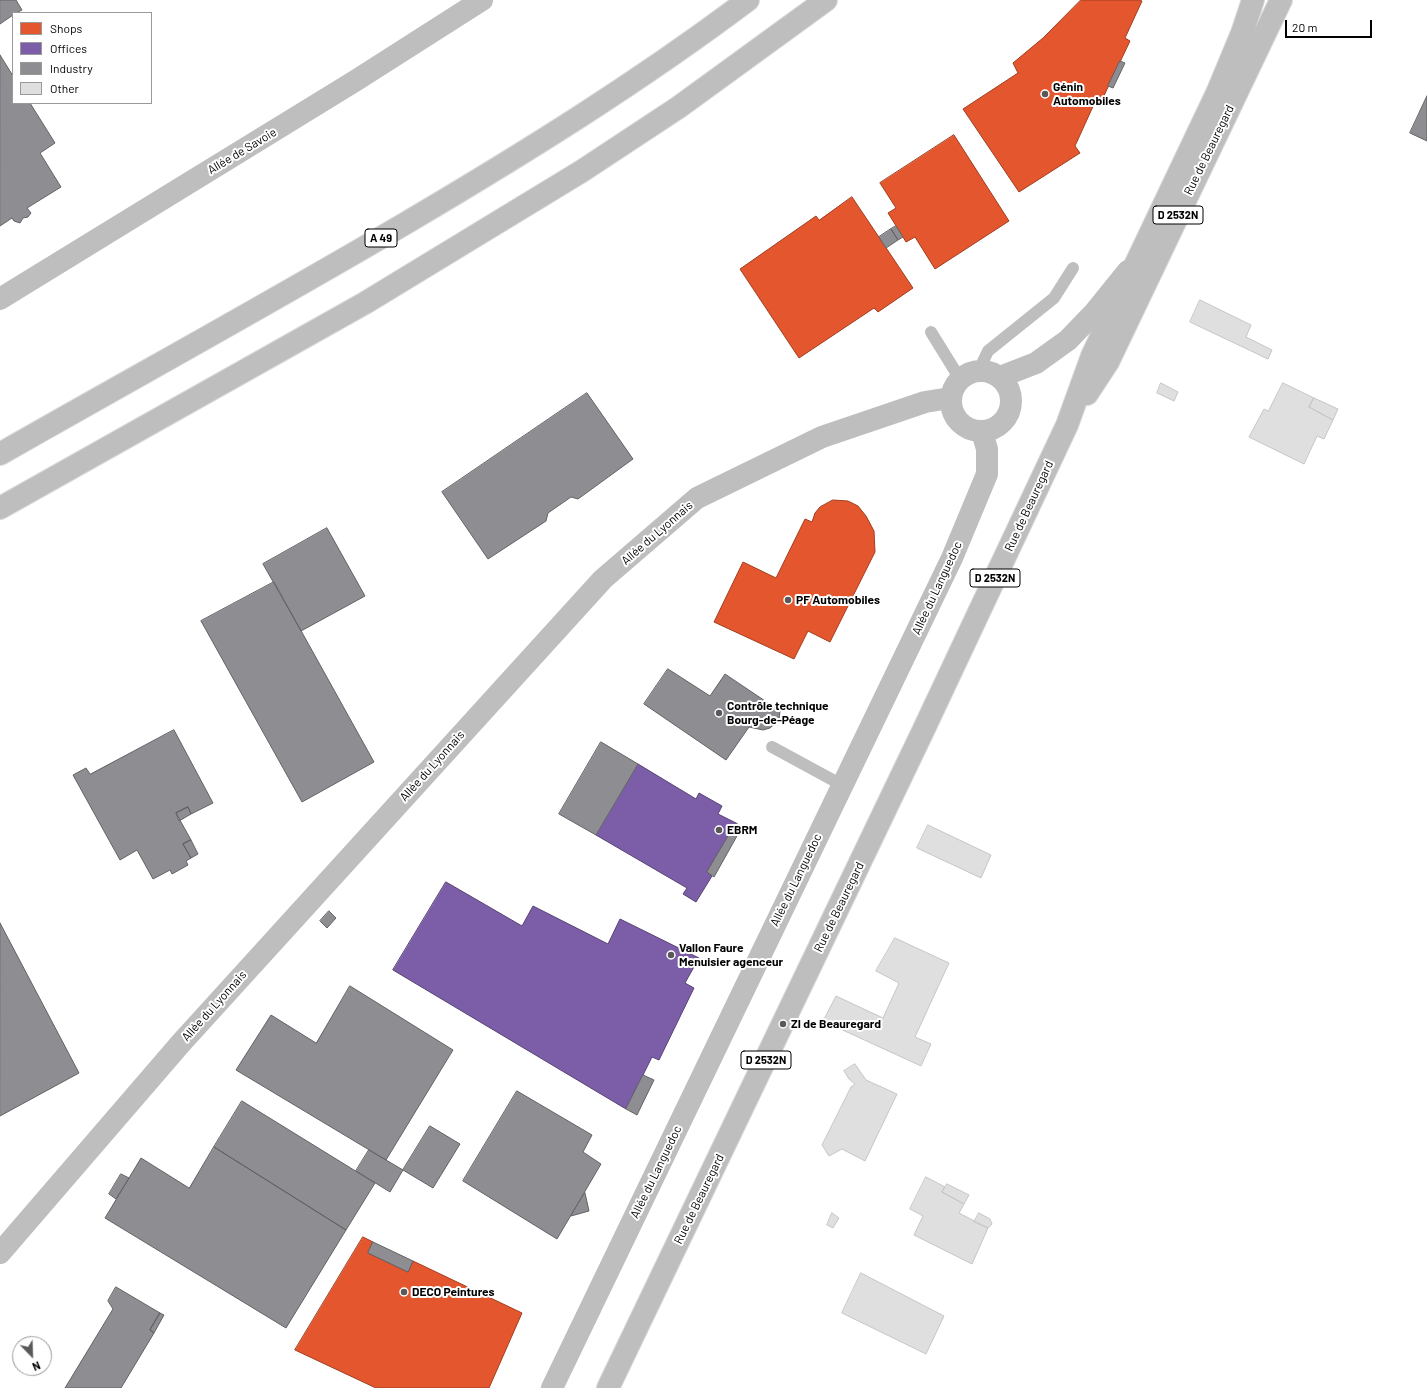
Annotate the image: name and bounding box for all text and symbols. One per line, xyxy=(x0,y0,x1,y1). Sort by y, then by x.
legend xyxy=(12,12,152,104)
scale bar xyxy=(1287,12,1374,38)
text: 20 m xyxy=(1292,20,1318,34)
text: Shops xyxy=(50,21,82,35)
text: Offices xyxy=(50,41,87,55)
text: Industry xyxy=(50,61,93,75)
place label: Génin Automobiles xyxy=(1053,80,1121,108)
text: Other xyxy=(50,81,79,95)
marker: Génin Automobiles xyxy=(1040,89,1050,99)
street label: Rue de Beauregard xyxy=(1181,103,1237,197)
street label: Allée de Savoie xyxy=(205,125,279,177)
road number: D 2532N xyxy=(1153,206,1203,224)
road number: A 49 xyxy=(365,229,397,247)
street label: Rue de Beauregard xyxy=(1002,458,1056,554)
street label: Allée du Lyonnais xyxy=(618,498,696,568)
street label: Allée du Languedoc xyxy=(909,539,965,637)
road number: D 2532N xyxy=(970,569,1020,587)
place label: PF Automobiles xyxy=(796,593,880,607)
marker: PF Automobiles xyxy=(783,595,793,605)
place label: Contrôle technique Bourg-de-Péage xyxy=(727,699,829,727)
marker: Contrôle technique Bourg-de-Péage xyxy=(714,708,724,718)
street label: Allée du Lyonnais xyxy=(397,728,467,804)
place label: EBRM xyxy=(727,823,757,837)
marker: EBRM xyxy=(714,825,724,835)
street label: Allée du Languedoc xyxy=(767,831,825,929)
street label: Rue de Beauregard xyxy=(811,860,867,954)
place label: Vallon Faure Menuisier agenceur xyxy=(679,941,783,969)
marker: Vallon Faure Menuisier agenceur xyxy=(666,950,676,960)
street label: Allée du Lyonnais xyxy=(179,968,249,1044)
place label: ZI de Beauregard xyxy=(791,1017,881,1031)
marker: ZI de Beauregard xyxy=(778,1019,788,1029)
road number: D 2532N xyxy=(741,1051,791,1069)
street label: Allée du Languedoc xyxy=(627,1123,685,1221)
street label: Rue de Beauregard xyxy=(671,1152,727,1246)
place label: DECO Peintures xyxy=(412,1285,495,1299)
marker: DECO Peintures xyxy=(399,1287,409,1297)
north arrow xyxy=(12,1336,52,1376)
text: N xyxy=(31,1359,42,1374)

